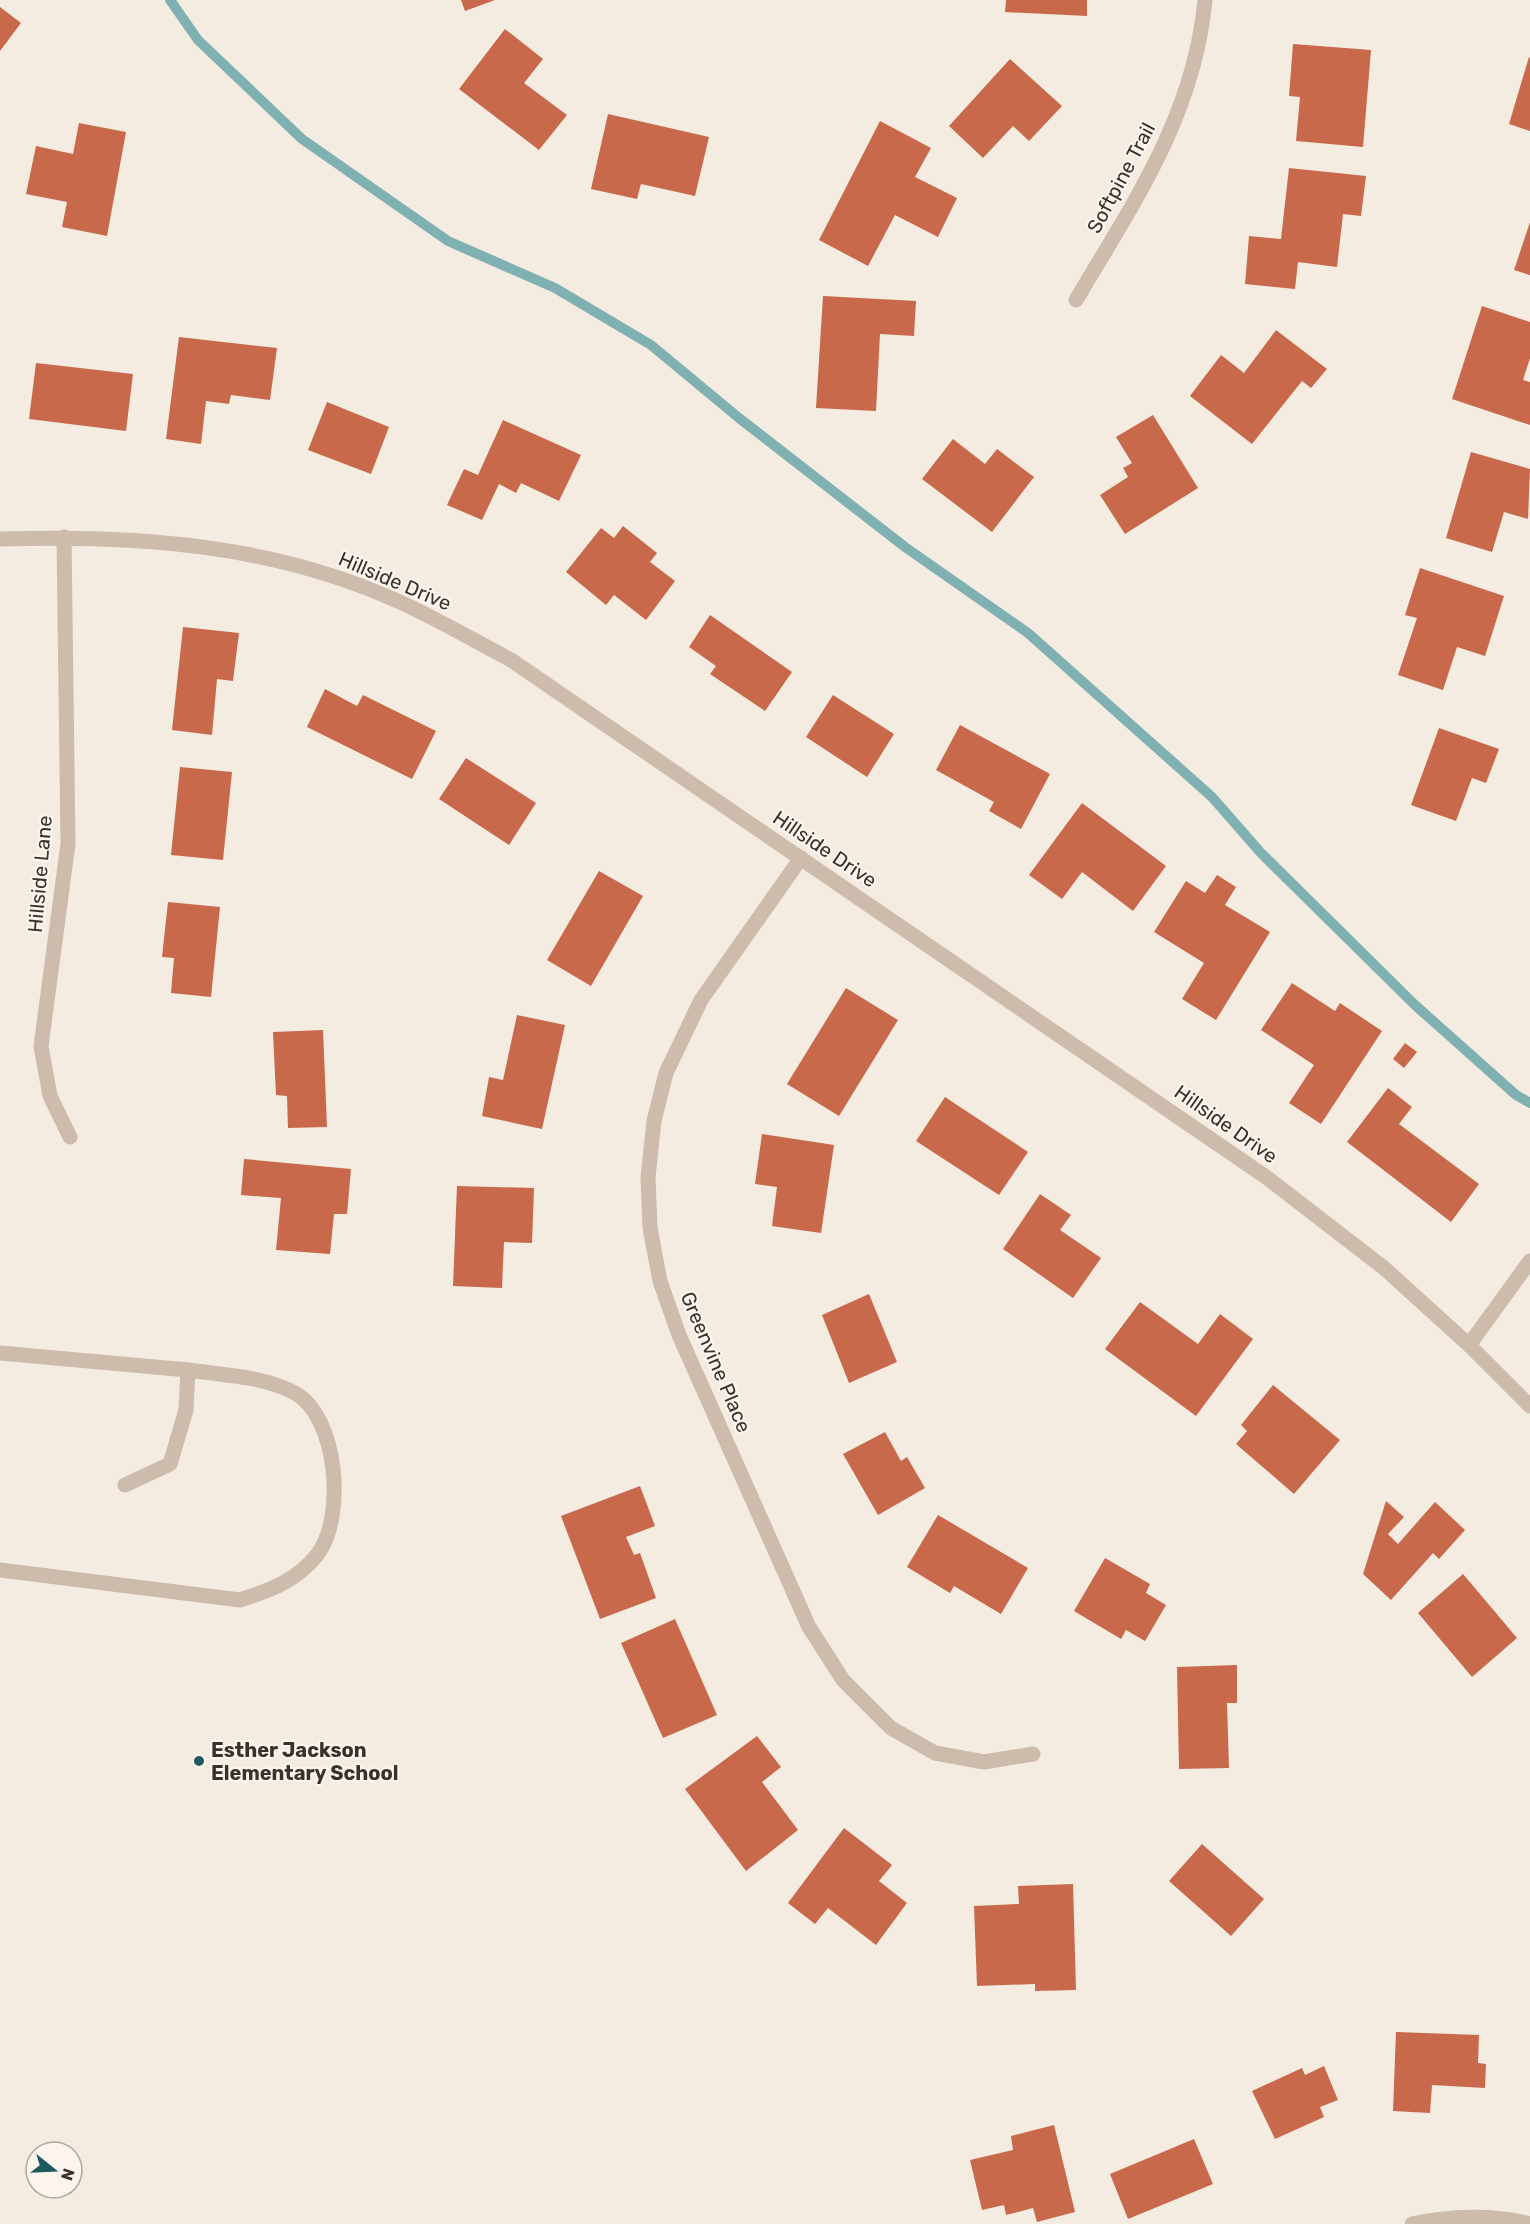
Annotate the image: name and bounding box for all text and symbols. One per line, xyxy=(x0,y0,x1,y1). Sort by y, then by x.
street label: Softpine Trail xyxy=(1082,119,1160,237)
street label: Hillside Drive xyxy=(335,547,455,615)
street label: Hillside Drive xyxy=(769,805,881,893)
street label: Hillside Lane xyxy=(23,814,57,934)
street label: Hillside Drive xyxy=(1170,1080,1282,1168)
street label: Greenvine Place xyxy=(676,1288,756,1436)
place label: Esther Jackson Elementary School xyxy=(211,1738,398,1785)
marker: Esther Jackson Elementary School xyxy=(192,1754,206,1768)
north arrow xyxy=(24,2140,84,2200)
text: N xyxy=(57,2166,79,2183)

